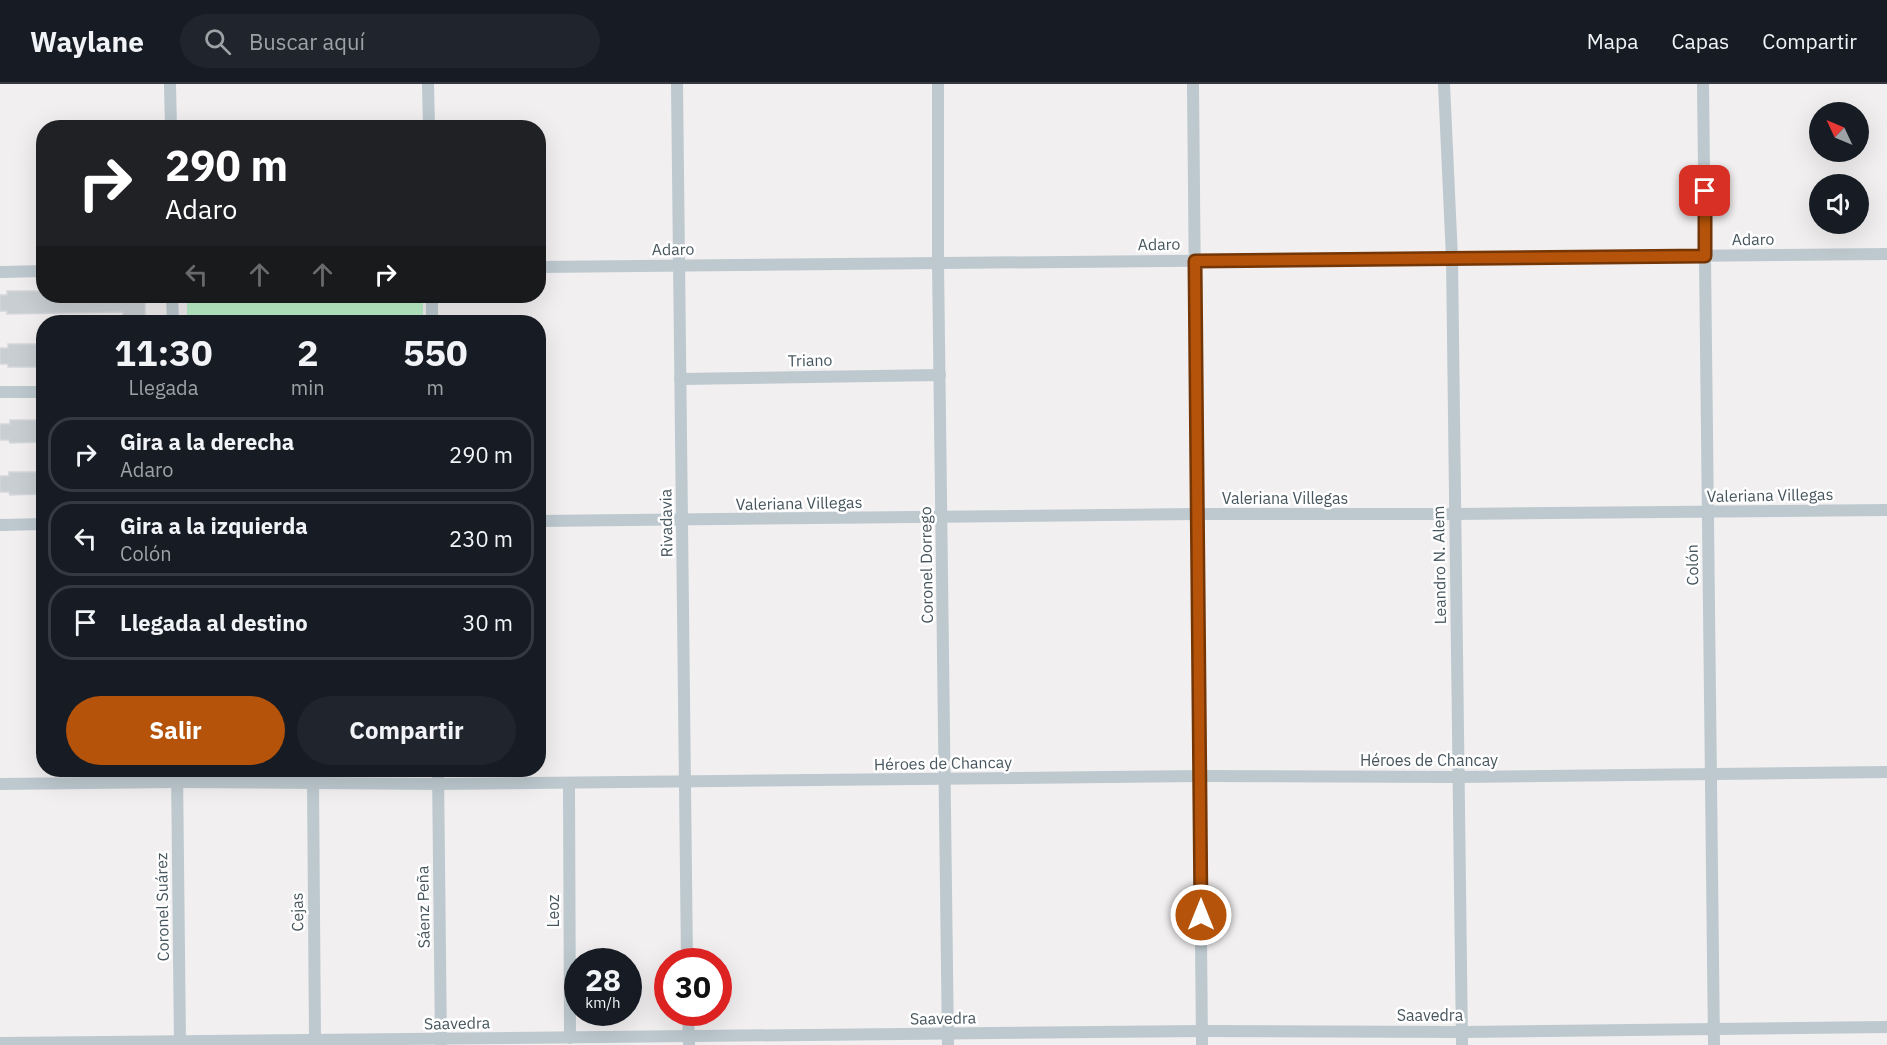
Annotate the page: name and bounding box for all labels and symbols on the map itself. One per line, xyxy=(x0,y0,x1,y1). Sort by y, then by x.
north arrow xyxy=(1809,102,1869,162)
pin xyxy=(1679,165,1730,216)
street label: Adaro xyxy=(1731,229,1775,249)
street label: Adaro xyxy=(1137,234,1181,254)
street label: Adaro xyxy=(651,239,695,259)
street label: Triano xyxy=(787,350,833,370)
street label: Valeriana Villegas xyxy=(1707,484,1833,506)
street label: Rivadavia xyxy=(655,488,677,557)
street label: Valeriana Villegas xyxy=(1222,488,1348,508)
street label: Valeriana Villegas xyxy=(736,492,862,514)
street label: Leandro N. Alem xyxy=(1428,505,1450,625)
street label: Coronel Dorrego xyxy=(915,506,937,624)
street label: Colón xyxy=(1682,544,1702,586)
street label: Héroes de Chancay xyxy=(1360,750,1498,770)
street label: Héroes de Chancay xyxy=(874,752,1012,774)
street label: Coronel Suárez xyxy=(151,853,173,961)
street label: Sáenz Peña xyxy=(412,865,434,949)
position arrow xyxy=(1169,883,1233,947)
street label: Cejas xyxy=(287,892,307,932)
street label: Leoz xyxy=(543,895,563,927)
speed limit sign: 30 xyxy=(654,948,732,1026)
street label: Saavedra xyxy=(1397,1005,1464,1025)
street label: Saavedra xyxy=(910,1007,977,1029)
street label: Saavedra xyxy=(424,1012,491,1034)

